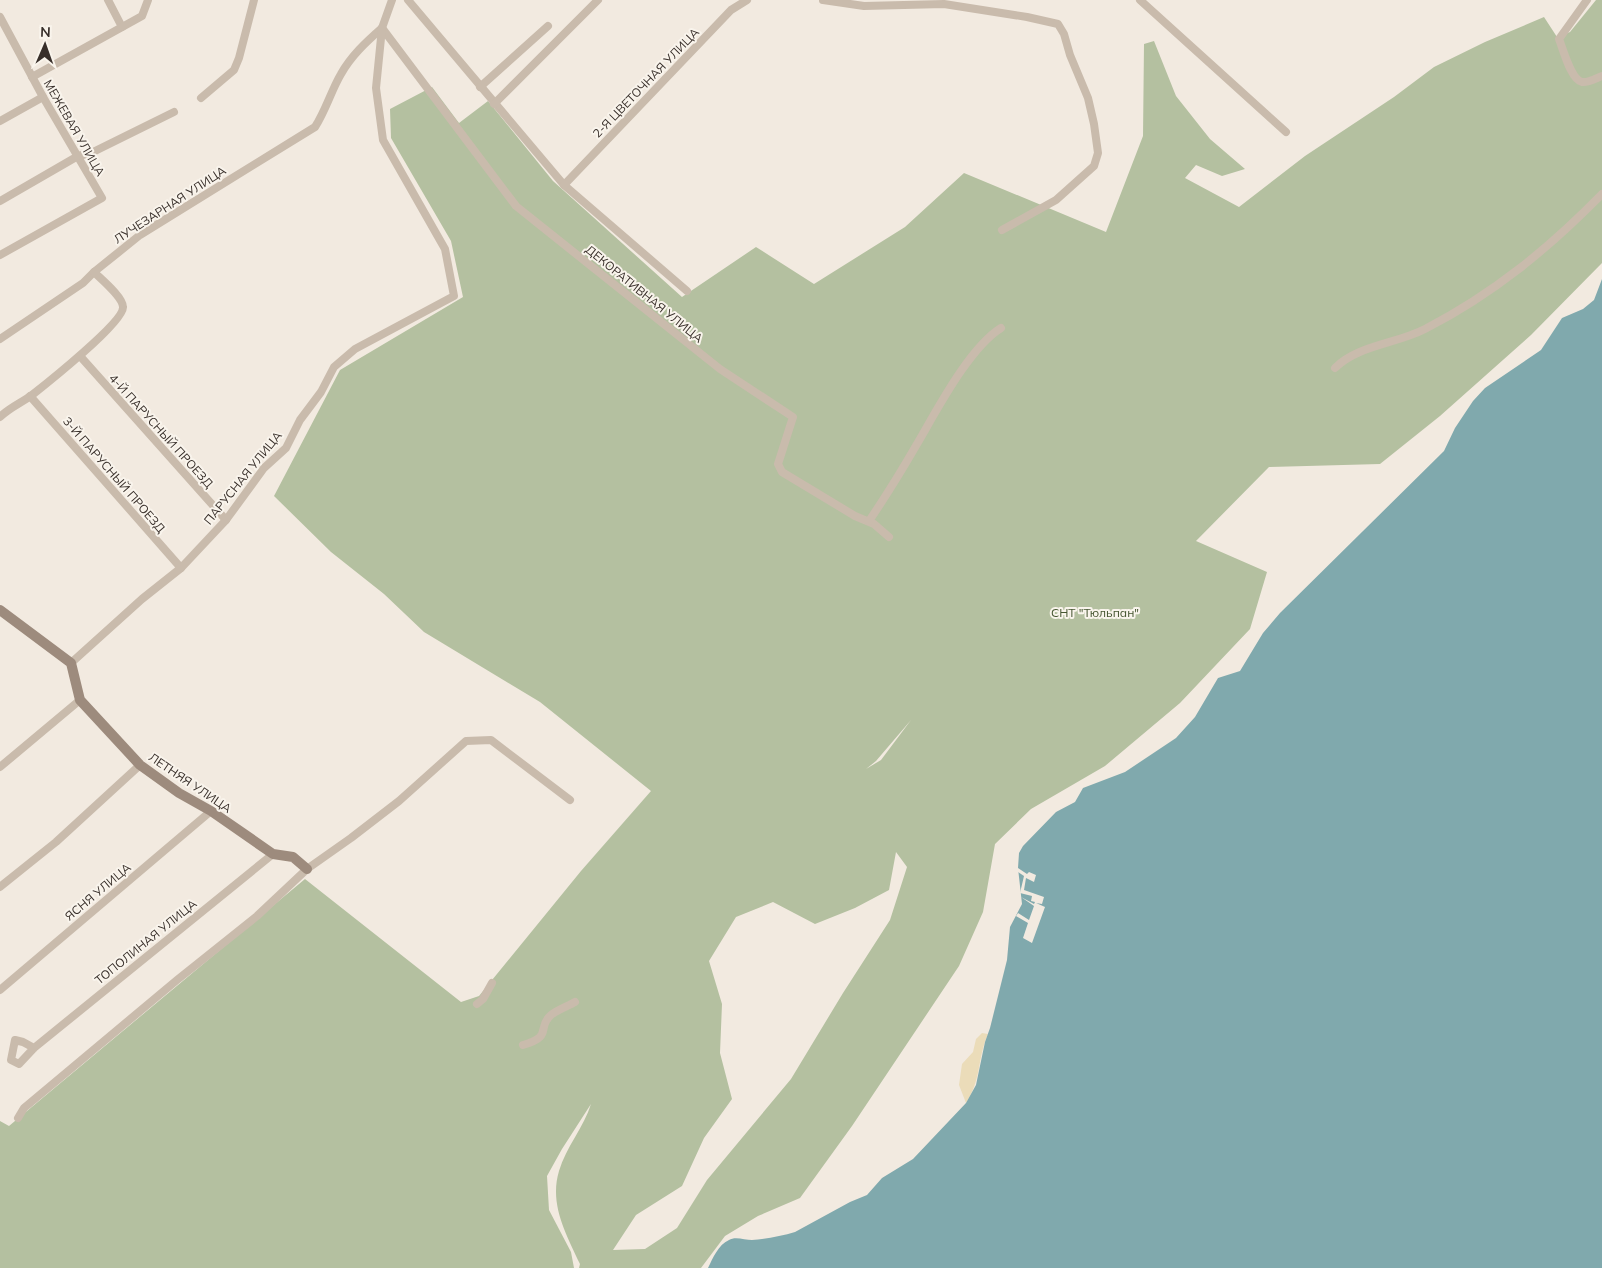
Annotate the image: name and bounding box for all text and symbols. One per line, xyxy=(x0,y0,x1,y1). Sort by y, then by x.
north arrow xyxy=(20,20,70,70)
text: N xyxy=(40,23,51,41)
street label: 2-Я ЦВЕТОЧНАЯ УЛИЦА xyxy=(589,25,702,141)
street label: МЕЖЕВАЯ УЛИЦА xyxy=(41,77,108,179)
street label: ЛУЧЕЗАРНАЯ УЛИЦА xyxy=(111,163,229,246)
street label: ДЕКОРАТИВНАЯ УЛИЦА xyxy=(583,242,706,346)
street label: 4-Й ПАРУСНЫЙ ПРОЕЗД xyxy=(106,370,217,491)
street label: 3-Й ПАРУСНЫЙ ПРОЕЗД xyxy=(60,414,169,536)
street label: ПАРУСНАЯ УЛИЦА xyxy=(200,428,285,527)
park label: СНТ "Тюльпан" xyxy=(1051,605,1139,620)
street label: ЛЕТНЯЯ УЛИЦА xyxy=(146,749,235,816)
street label: ЯСНЯ УЛИЦА xyxy=(62,860,134,924)
street label: ТОПОЛИНАЯ УЛИЦА xyxy=(92,896,200,987)

